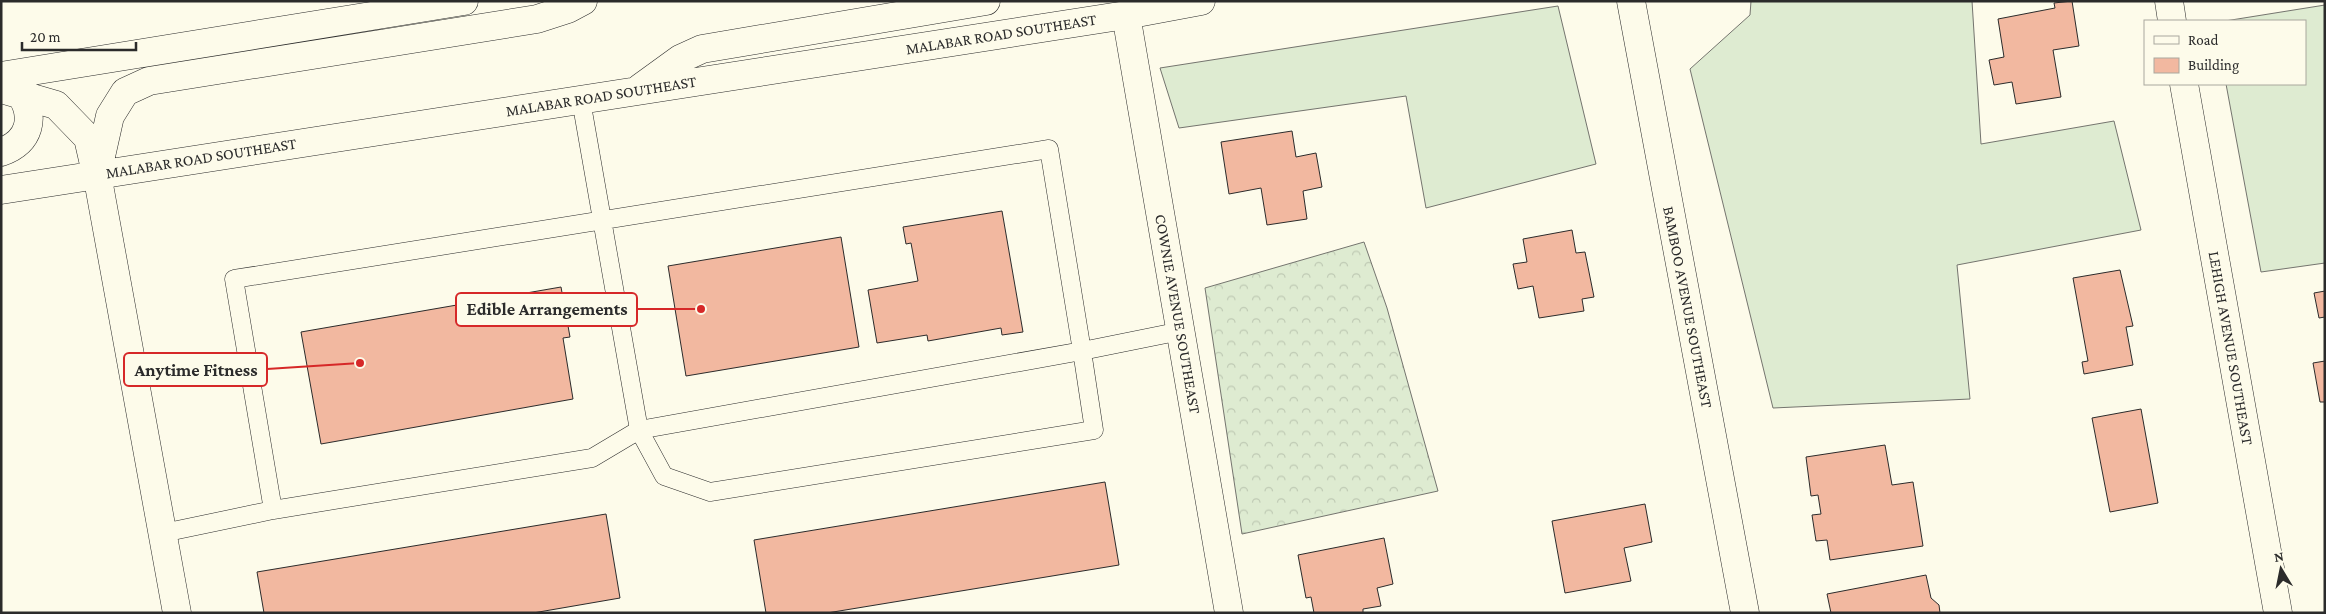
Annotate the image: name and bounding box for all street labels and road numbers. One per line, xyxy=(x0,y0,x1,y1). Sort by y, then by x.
street label: MALABAR ROAD SOUTHEAST xyxy=(904,10,1098,57)
street label: MALABAR ROAD SOUTHEAST xyxy=(504,72,698,119)
street label: MALABAR ROAD SOUTHEAST xyxy=(104,134,298,181)
street label: BAMBOO AVENUE SOUTHEAST xyxy=(1660,205,1716,410)
street label: COWNIE AVENUE SOUTHEAST xyxy=(1152,213,1204,415)
street label: LEHIGH AVENUE SOUTHEAST xyxy=(2206,250,2256,447)

